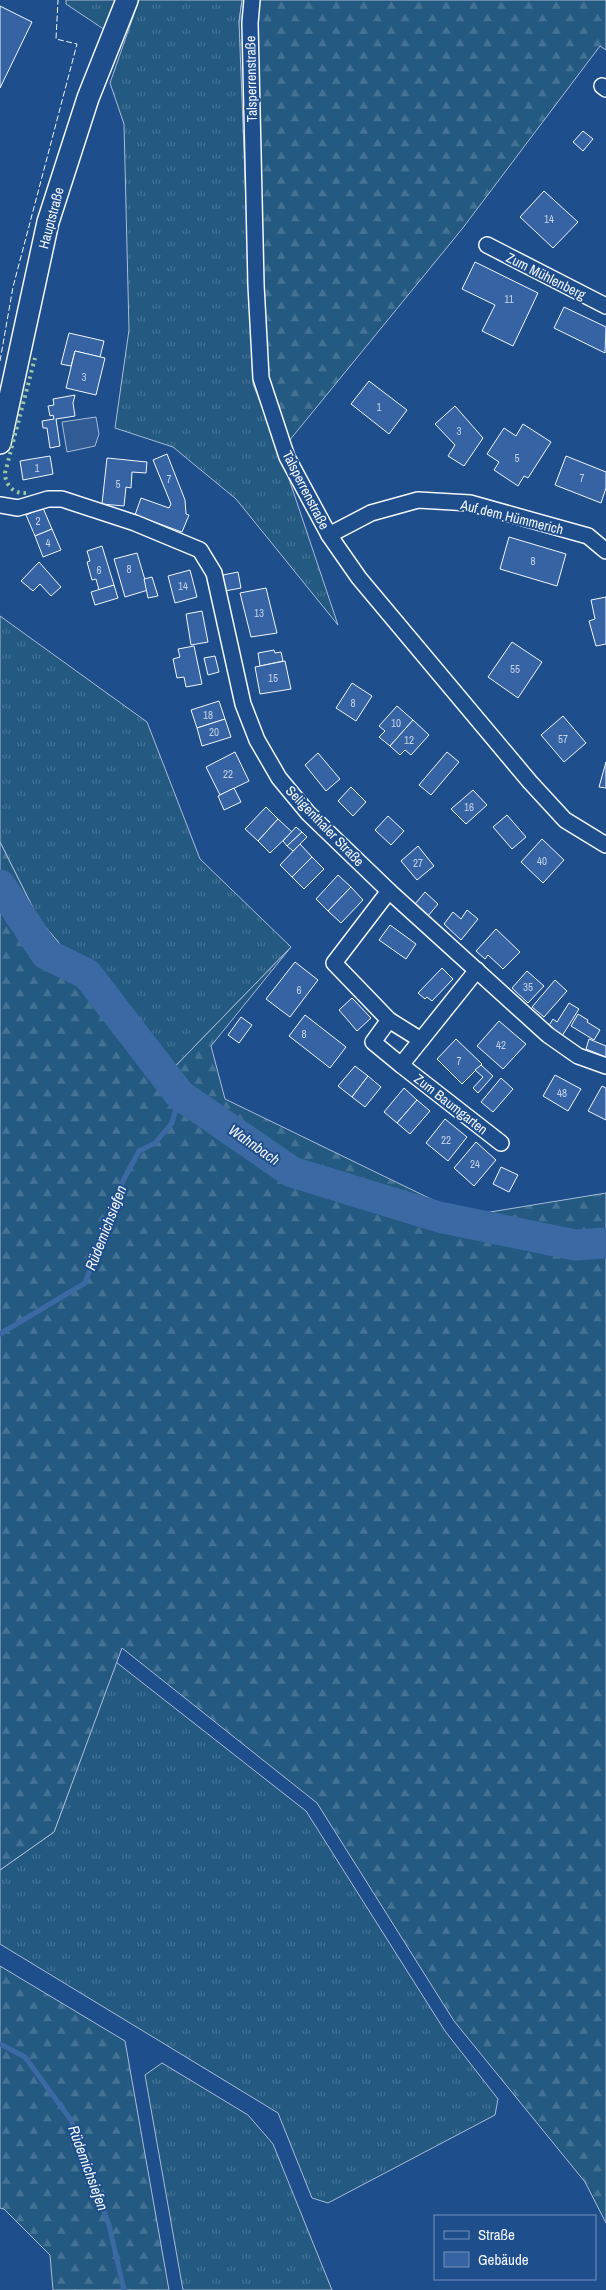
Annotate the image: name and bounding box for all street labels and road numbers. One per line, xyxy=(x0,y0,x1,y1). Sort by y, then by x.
street label: Talsperrenstraße xyxy=(241,36,261,122)
street label: Hauptstraße xyxy=(34,185,68,251)
street label: Zum Mühlenberg xyxy=(503,248,589,304)
street label: Talsperrenstraße xyxy=(278,447,334,533)
street label: Auf dem Hümmerich xyxy=(458,495,565,538)
street label: Seligenthaler Straße xyxy=(282,782,368,870)
street label: Zum Baumgarten xyxy=(411,1070,491,1138)

